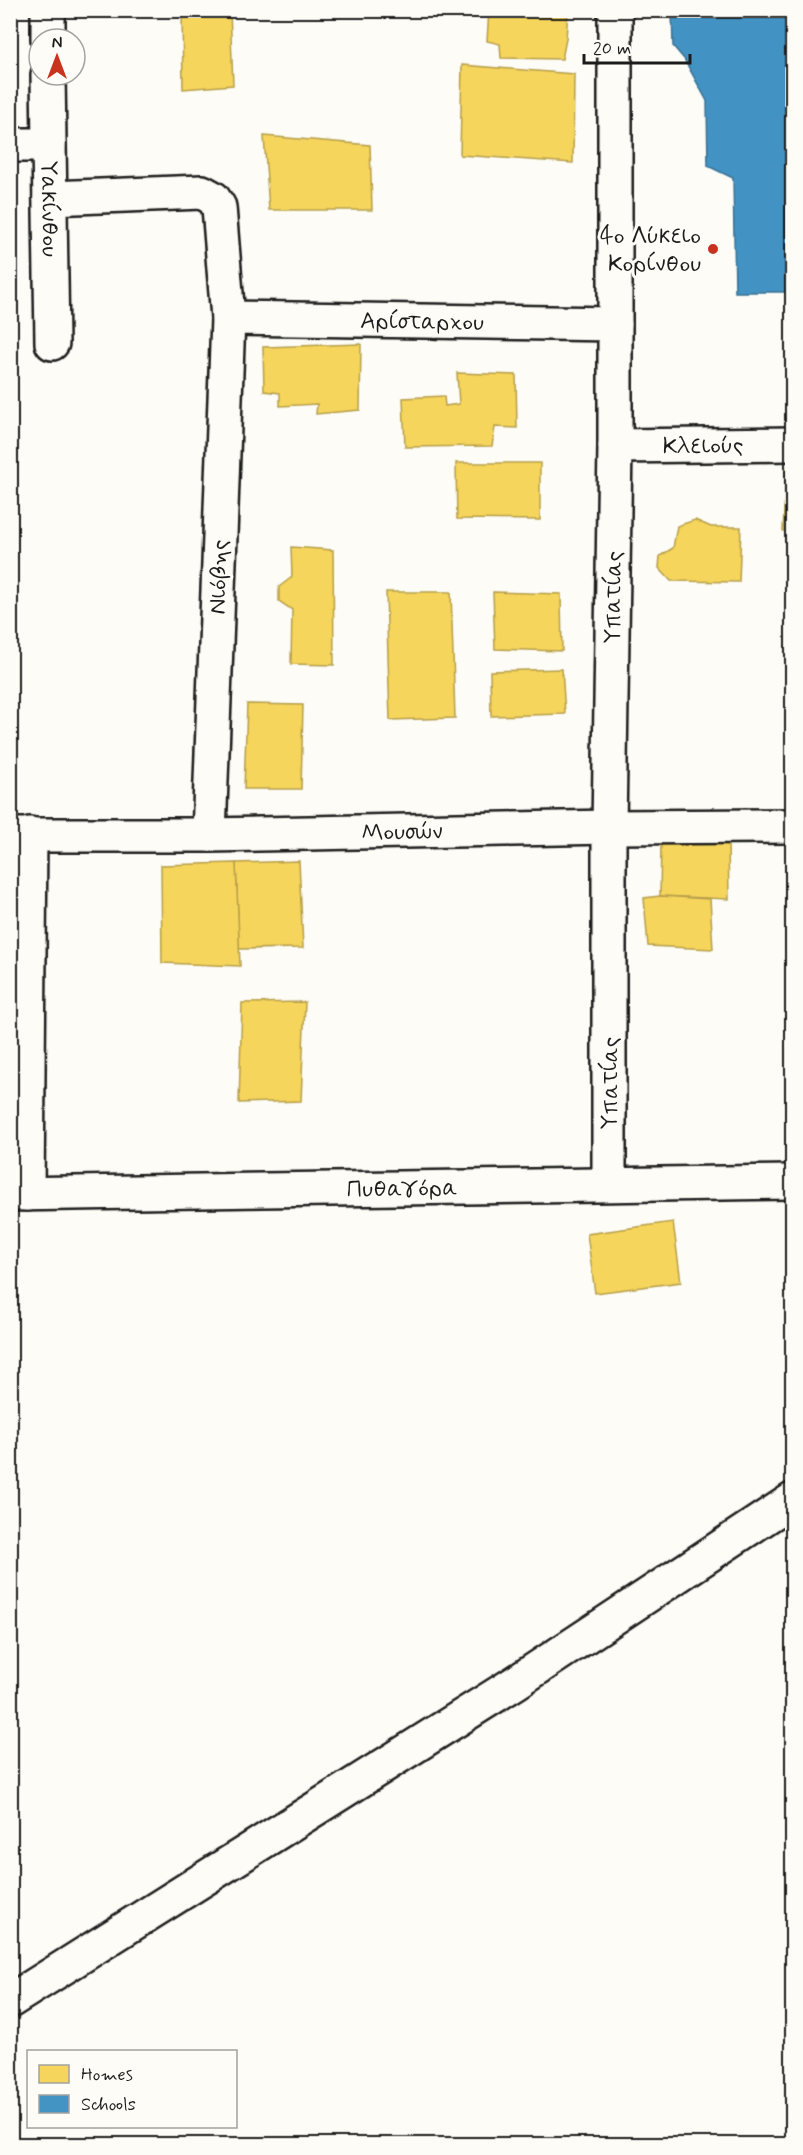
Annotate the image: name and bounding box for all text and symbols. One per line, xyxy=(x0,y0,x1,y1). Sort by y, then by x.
north arrow xyxy=(27,27,87,87)
scale bar xyxy=(584,27,690,65)
text: N xyxy=(52,33,62,54)
text: 20 m xyxy=(593,37,631,61)
street label: Υακίνθου xyxy=(32,161,65,257)
place label: 4ο Λύκειο Κορίνθου xyxy=(600,221,701,280)
marker: 4ο Λύκειο Κορίνθου xyxy=(706,242,720,256)
street label: Αρίσταρχου xyxy=(360,306,484,339)
street label: Κλειούς xyxy=(662,431,744,462)
street label: Νιόβης xyxy=(203,539,236,615)
street label: Υπατίας xyxy=(598,551,630,644)
street label: Μουσών xyxy=(361,816,443,849)
street label: Υπατίας xyxy=(595,1037,626,1129)
street label: Πυθαγόρα xyxy=(346,1173,458,1206)
legend xyxy=(27,2050,237,2128)
text: Homes xyxy=(81,2063,133,2087)
text: Schools xyxy=(81,2093,136,2117)

